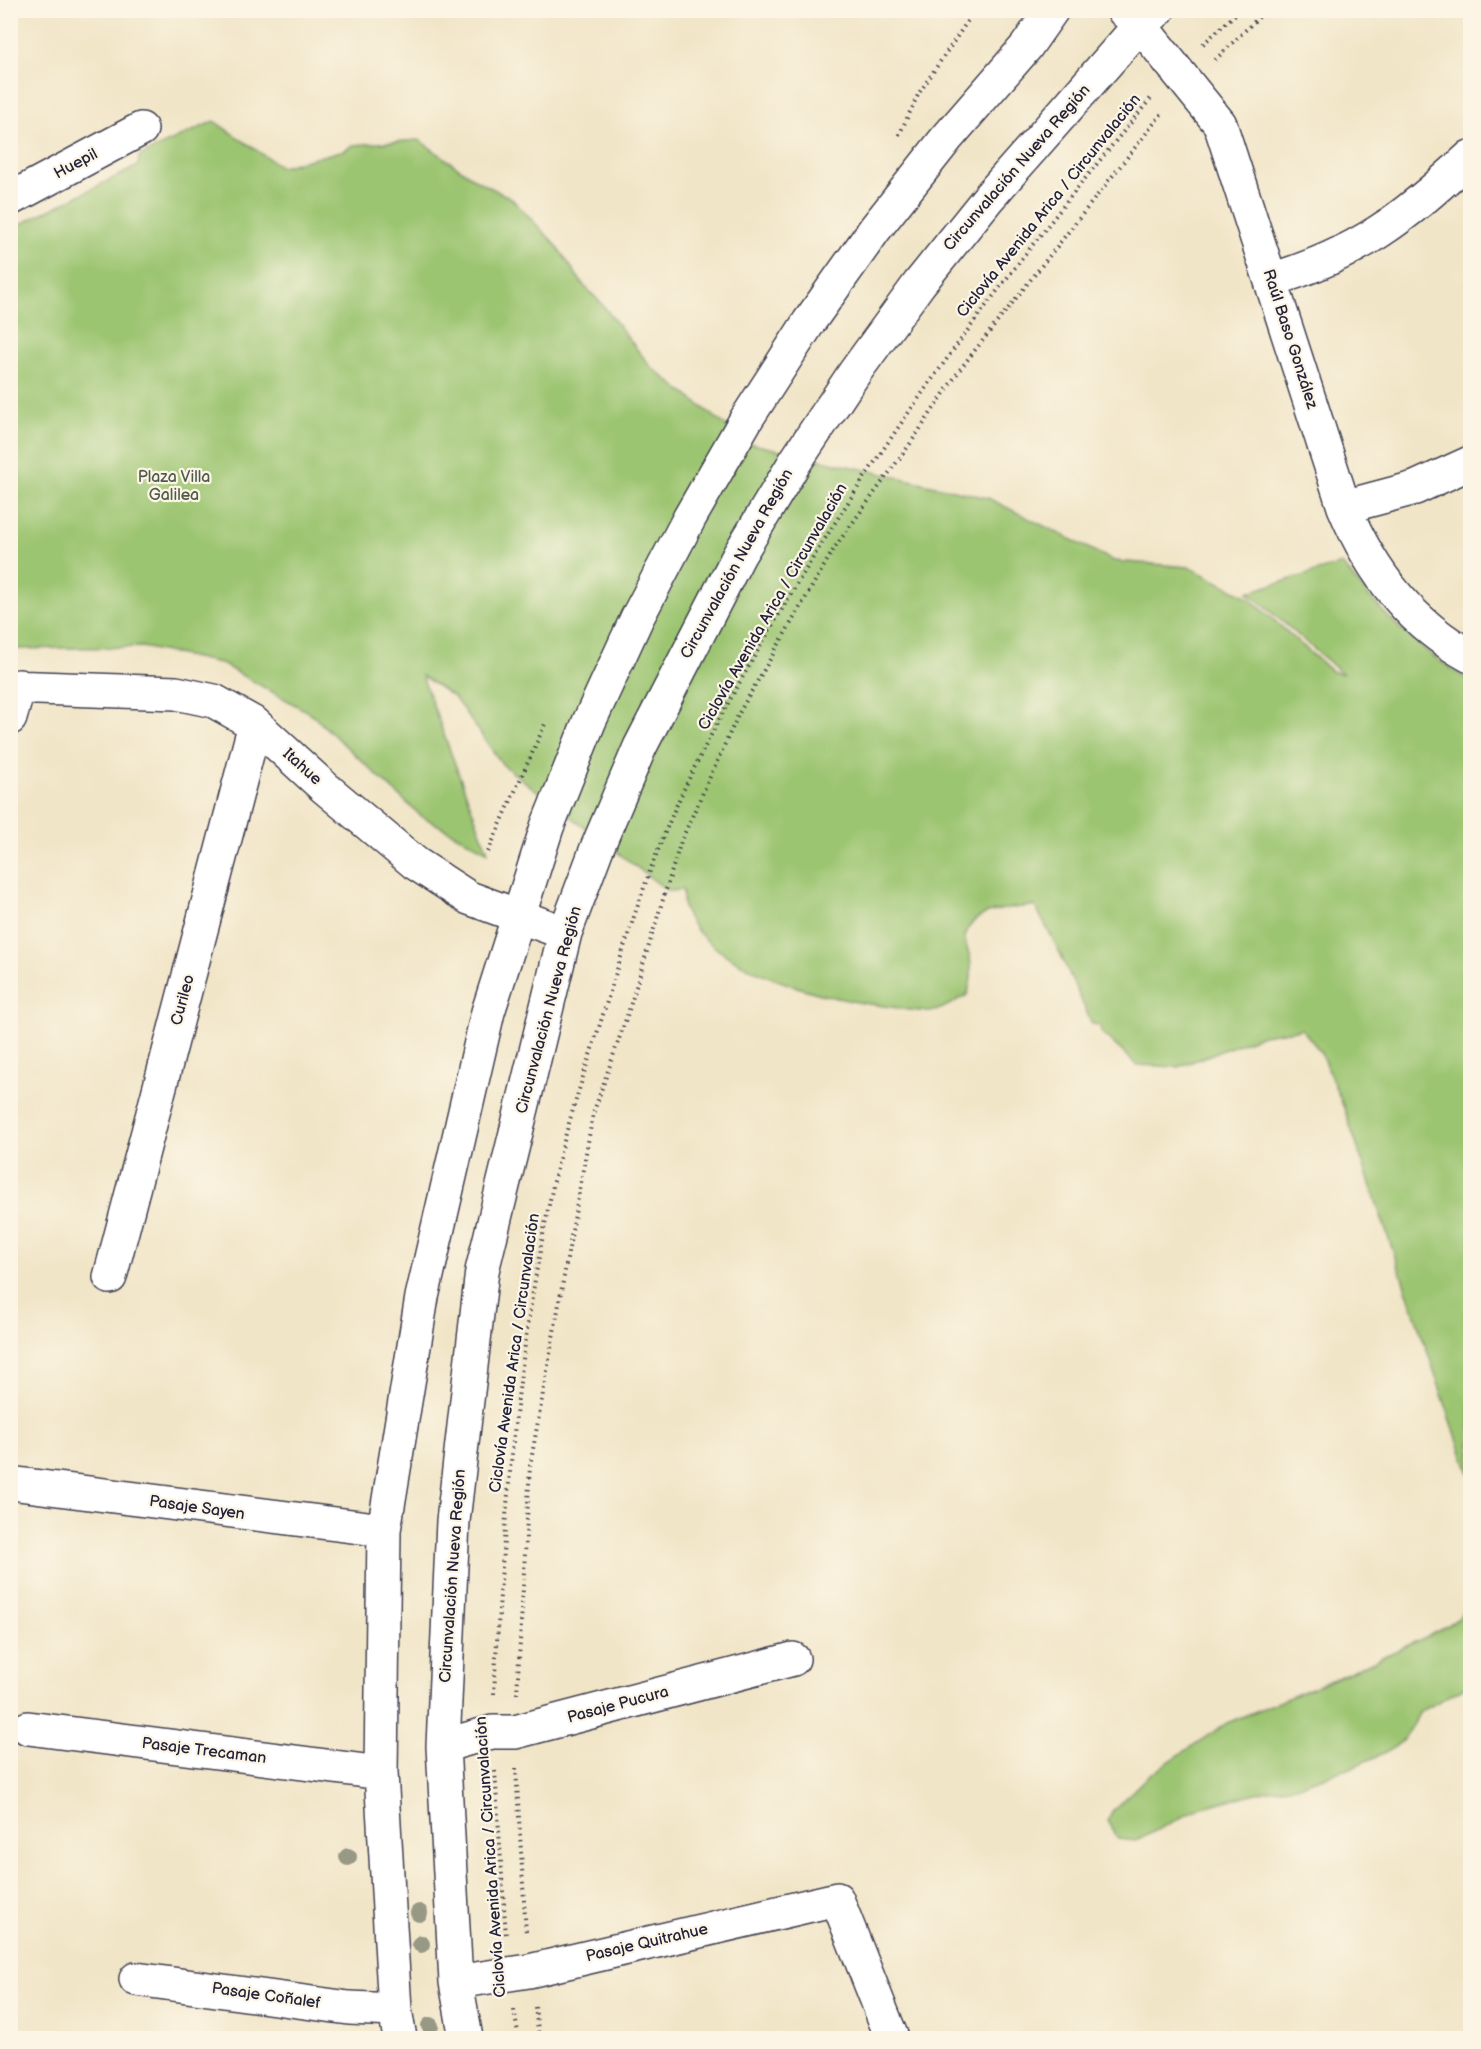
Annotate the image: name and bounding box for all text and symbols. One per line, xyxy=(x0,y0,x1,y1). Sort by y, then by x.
street label: Circunvalación Nueva Región xyxy=(940,81,1094,255)
street label: Ciclovía Avenida Arica / Circunvalación xyxy=(953,91,1145,321)
street label: Huepil xyxy=(51,145,101,183)
street label: Raúl Baso González xyxy=(1258,267,1322,412)
street label: Circunvalación Nueva Región xyxy=(677,466,797,662)
park label: Plaza Villa Galilea xyxy=(138,468,210,505)
street label: Ciclovía Avenida Arica / Circunvalación xyxy=(694,480,852,734)
street label: Itahue xyxy=(279,745,326,790)
street label: Circunvalación Nueva Región xyxy=(512,904,586,1116)
street label: Curileo xyxy=(167,973,199,1027)
street label: Ciclovía Avenida Arica / Circunvalación xyxy=(486,1212,544,1494)
street label: Circunvalación Nueva Región xyxy=(436,1469,470,1683)
street label: Pasaje Sayen xyxy=(148,1492,246,1524)
street label: Pasaje Pucura xyxy=(565,1682,671,1728)
street label: Ciclovía Avenida Arica / Circunvalación xyxy=(472,1716,510,1998)
street label: Pasaje Trecaman xyxy=(141,1734,267,1768)
street label: Pasaje Quitrahue xyxy=(584,1920,710,1966)
street label: Pasaje Coñalef xyxy=(210,1979,322,2013)

